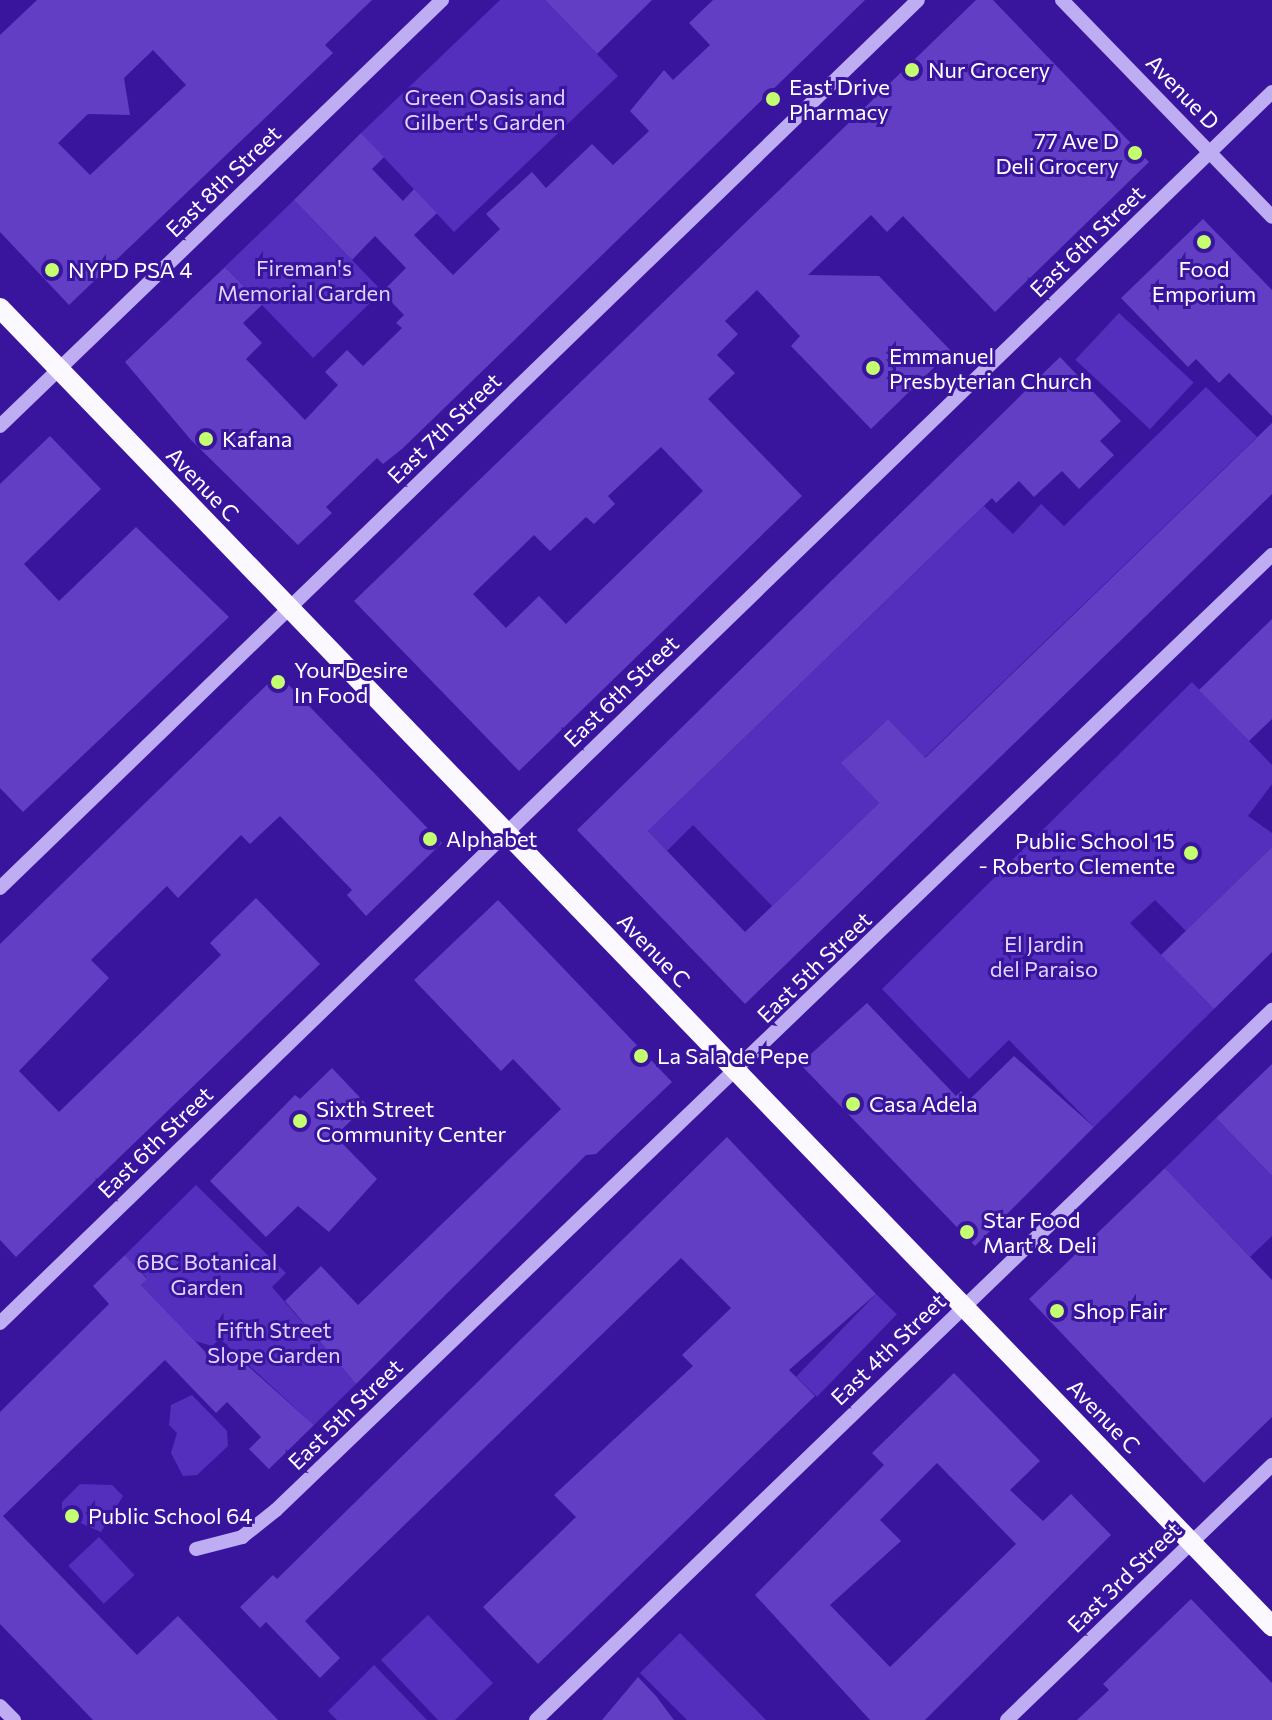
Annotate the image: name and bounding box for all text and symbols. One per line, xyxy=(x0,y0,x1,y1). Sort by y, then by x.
street label: Avenue D xyxy=(1141,49,1225,135)
place label: Nur Grocery xyxy=(928,57,1050,83)
marker: Nur Grocery xyxy=(903,61,921,79)
place label: East Drive Pharmacy xyxy=(789,73,890,124)
park label: Green Oasis and Gilbert's Garden xyxy=(404,83,566,134)
marker: East Drive Pharmacy xyxy=(764,90,782,108)
street label: East 8th Street xyxy=(160,120,286,242)
place label: 77 Ave D Deli Grocery xyxy=(995,127,1119,178)
marker: 77 Ave D Deli Grocery xyxy=(1126,144,1144,162)
street label: East 6th Street xyxy=(1024,180,1150,302)
marker: Food Emporium xyxy=(1195,233,1213,251)
park label: Fireman's Memorial Garden xyxy=(217,254,391,306)
place label: Food Emporium xyxy=(1152,255,1256,306)
place label: NYPD PSA 4 xyxy=(68,257,192,283)
marker: NYPD PSA 4 xyxy=(43,261,61,279)
place label: Emmanuel Presbyterian Church xyxy=(889,342,1092,394)
marker: Emmanuel Presbyterian Church xyxy=(864,359,882,377)
street label: East 7th Street xyxy=(382,367,506,489)
place label: Kafana xyxy=(222,426,292,452)
marker: Kafana xyxy=(197,430,215,448)
street label: Avenue C xyxy=(161,442,245,526)
street label: East 6th Street xyxy=(558,630,684,752)
place label: Your Desire In Food xyxy=(294,656,408,708)
marker: Your Desire In Food xyxy=(269,673,287,691)
place label: Alphabet xyxy=(446,826,537,852)
place label: Public School 15 - Roberto Clemente xyxy=(979,827,1175,878)
marker: Alphabet xyxy=(421,830,439,848)
marker: Public School 15 - Roberto Clemente xyxy=(1182,844,1200,862)
street label: East 5th Street xyxy=(751,906,877,1028)
street label: Avenue C xyxy=(612,908,696,992)
park label: El Jardin del Paraiso xyxy=(990,930,1098,982)
place label: La Sala de Pepe xyxy=(657,1043,809,1069)
marker: La Sala de Pepe xyxy=(632,1047,650,1065)
street label: East 6th Street xyxy=(92,1081,218,1203)
place label: Casa Adela xyxy=(869,1091,977,1117)
place label: Sixth Street Community Center xyxy=(316,1095,506,1146)
marker: Casa Adela xyxy=(844,1095,862,1113)
marker: Sixth Street Community Center xyxy=(291,1112,309,1130)
place label: Star Food Mart & Deli xyxy=(983,1206,1097,1258)
marker: Star Food Mart & Deli xyxy=(958,1223,976,1241)
park label: 6BC Botanical Garden xyxy=(137,1248,277,1300)
street label: East 4th Street xyxy=(825,1288,951,1410)
place label: Shop Fair xyxy=(1073,1298,1167,1324)
marker: Shop Fair xyxy=(1048,1302,1066,1320)
park label: Fifth Street Slope Garden xyxy=(207,1316,341,1368)
street label: East 5th Street xyxy=(282,1353,408,1475)
street label: Avenue C xyxy=(1062,1374,1146,1458)
place label: Public School 64 xyxy=(88,1503,252,1529)
marker: Public School 64 xyxy=(63,1507,81,1525)
street label: East 3rd Street xyxy=(1062,1516,1186,1638)

